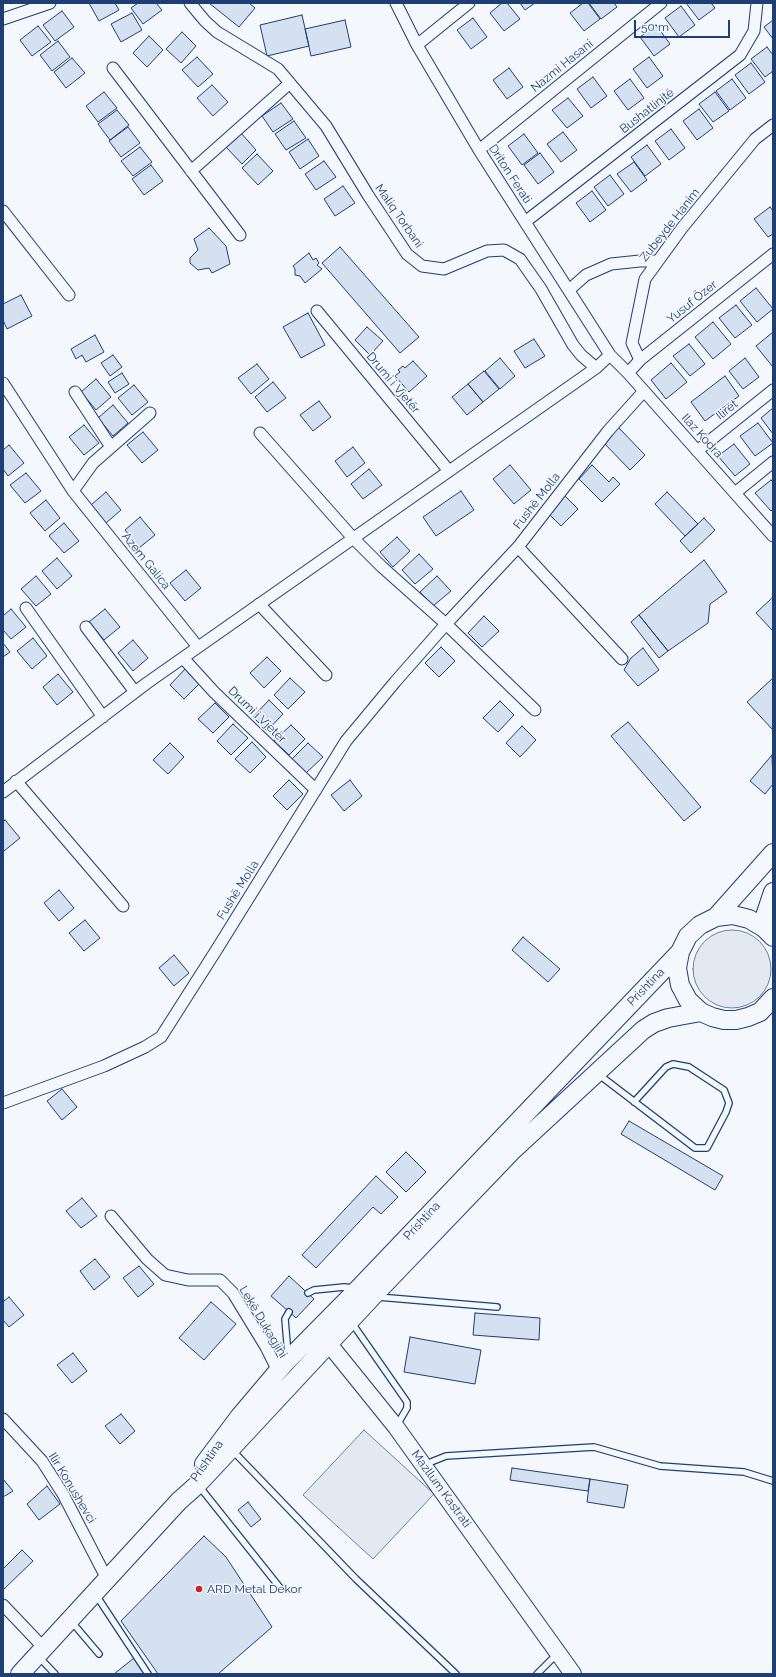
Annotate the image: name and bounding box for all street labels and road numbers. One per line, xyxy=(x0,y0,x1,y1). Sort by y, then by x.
street label: Nazmi Hasani xyxy=(528,37,596,95)
street label: Bushatlinjtë xyxy=(617,85,677,137)
street label: Driton Ferati xyxy=(486,142,534,206)
street label: Maliq Torbani xyxy=(372,181,426,251)
street label: Zubeyde Hanim xyxy=(637,186,703,264)
street label: Yusuf Özer xyxy=(664,277,720,327)
street label: Drumi i Vjetër xyxy=(363,350,423,416)
street label: Ilirët xyxy=(713,397,741,423)
street label: Ilaz Kodra xyxy=(678,411,726,461)
street label: Fushë Molla xyxy=(511,470,563,532)
street label: Azem Galica xyxy=(119,530,173,592)
street label: Drumi i Vjetër xyxy=(225,684,289,746)
street label: Fushë Molla xyxy=(214,858,262,922)
street label: Prishtina xyxy=(624,965,668,1009)
street label: Prishtina xyxy=(401,1199,443,1243)
street label: Lekë Dukagjini xyxy=(236,1283,290,1361)
street label: Prishtina xyxy=(188,1438,226,1484)
street label: Mazllum Kastrati xyxy=(408,1448,474,1530)
street label: Ilir Konushevci xyxy=(45,1450,99,1526)

